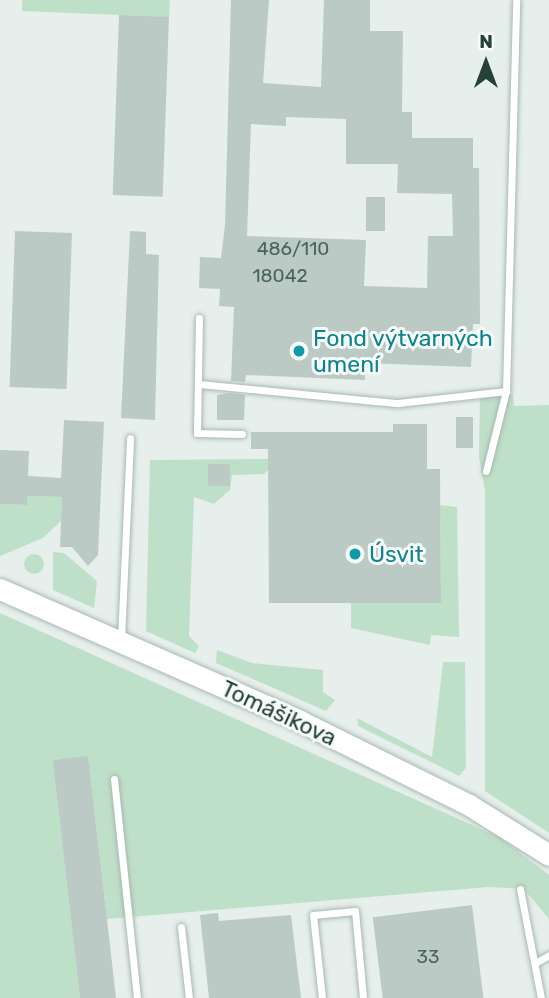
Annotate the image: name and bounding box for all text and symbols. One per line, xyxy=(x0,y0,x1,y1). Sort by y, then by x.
north arrow xyxy=(451,28,521,98)
text: N xyxy=(479,30,493,53)
house number: 486/110 xyxy=(257,238,329,260)
house number: 18042 xyxy=(252,265,308,287)
place label: Fond výtvarných umení xyxy=(313,324,493,378)
marker: Fond výtvarných umení xyxy=(291,343,307,359)
place label: Úsvit xyxy=(369,540,424,568)
marker: Úsvit xyxy=(347,546,363,562)
street label: Tomášikova xyxy=(217,674,341,752)
house number: 33 xyxy=(417,946,439,968)

